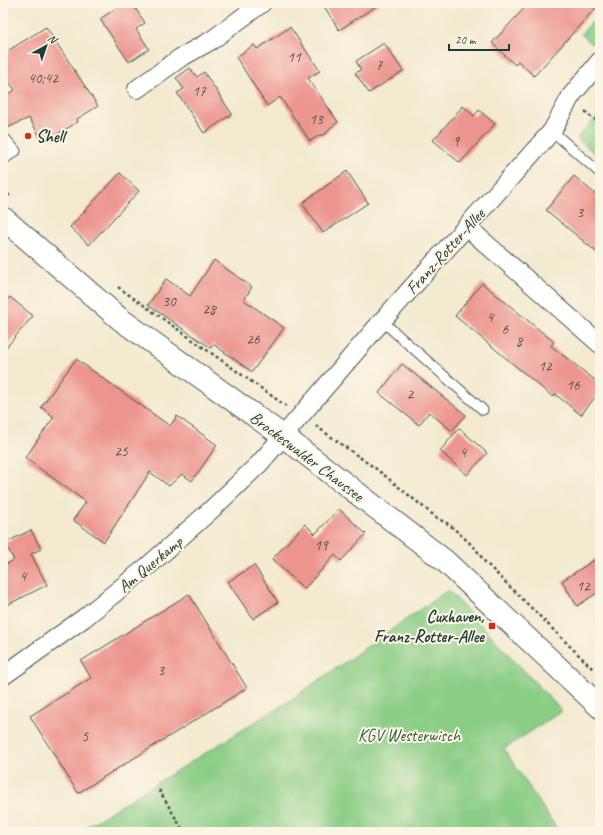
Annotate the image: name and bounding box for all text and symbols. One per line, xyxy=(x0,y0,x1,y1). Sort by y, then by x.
north arrow xyxy=(26,26,66,66)
scale bar xyxy=(449,26,509,52)
text: N xyxy=(45,31,61,47)
text: 20 m xyxy=(455,32,477,48)
house number: 11 xyxy=(287,48,302,67)
house number: 7 xyxy=(376,56,384,75)
house number: 40;42 xyxy=(28,69,59,88)
house number: 17 xyxy=(192,82,207,101)
house number: 13 xyxy=(309,110,324,129)
place label: Shell xyxy=(36,126,67,147)
marker: Shell xyxy=(23,131,33,141)
house number: 9 xyxy=(453,132,461,151)
street label: Franz-Rotter-Allee xyxy=(401,203,490,299)
house number: 3 xyxy=(577,203,585,222)
house number: 30 xyxy=(162,292,177,311)
house number: 28 xyxy=(202,300,217,319)
house number: 4 xyxy=(487,308,495,327)
house number: 6 xyxy=(502,320,510,339)
house number: 26 xyxy=(246,330,261,349)
house number: 8 xyxy=(516,332,524,351)
house number: 12 xyxy=(538,357,553,376)
house number: 16 xyxy=(566,376,581,395)
house number: 2 xyxy=(407,385,415,404)
street label: Brockeswalder Chaussee xyxy=(246,407,369,507)
house number: 25 xyxy=(114,442,129,461)
house number: 4 xyxy=(460,443,468,462)
street label: Am Querkamp xyxy=(114,530,188,597)
house number: 19 xyxy=(314,536,329,555)
house number: 4 xyxy=(20,567,28,586)
house number: 12 xyxy=(576,577,591,596)
place label: Cuxhaven, Franz-Rotter-Allee xyxy=(374,606,485,647)
marker: Cuxhaven, Franz-Rotter-Allee xyxy=(487,621,497,631)
house number: 3 xyxy=(158,661,166,680)
park label: KGV Westerwisch xyxy=(358,725,461,746)
house number: 5 xyxy=(82,727,90,746)

